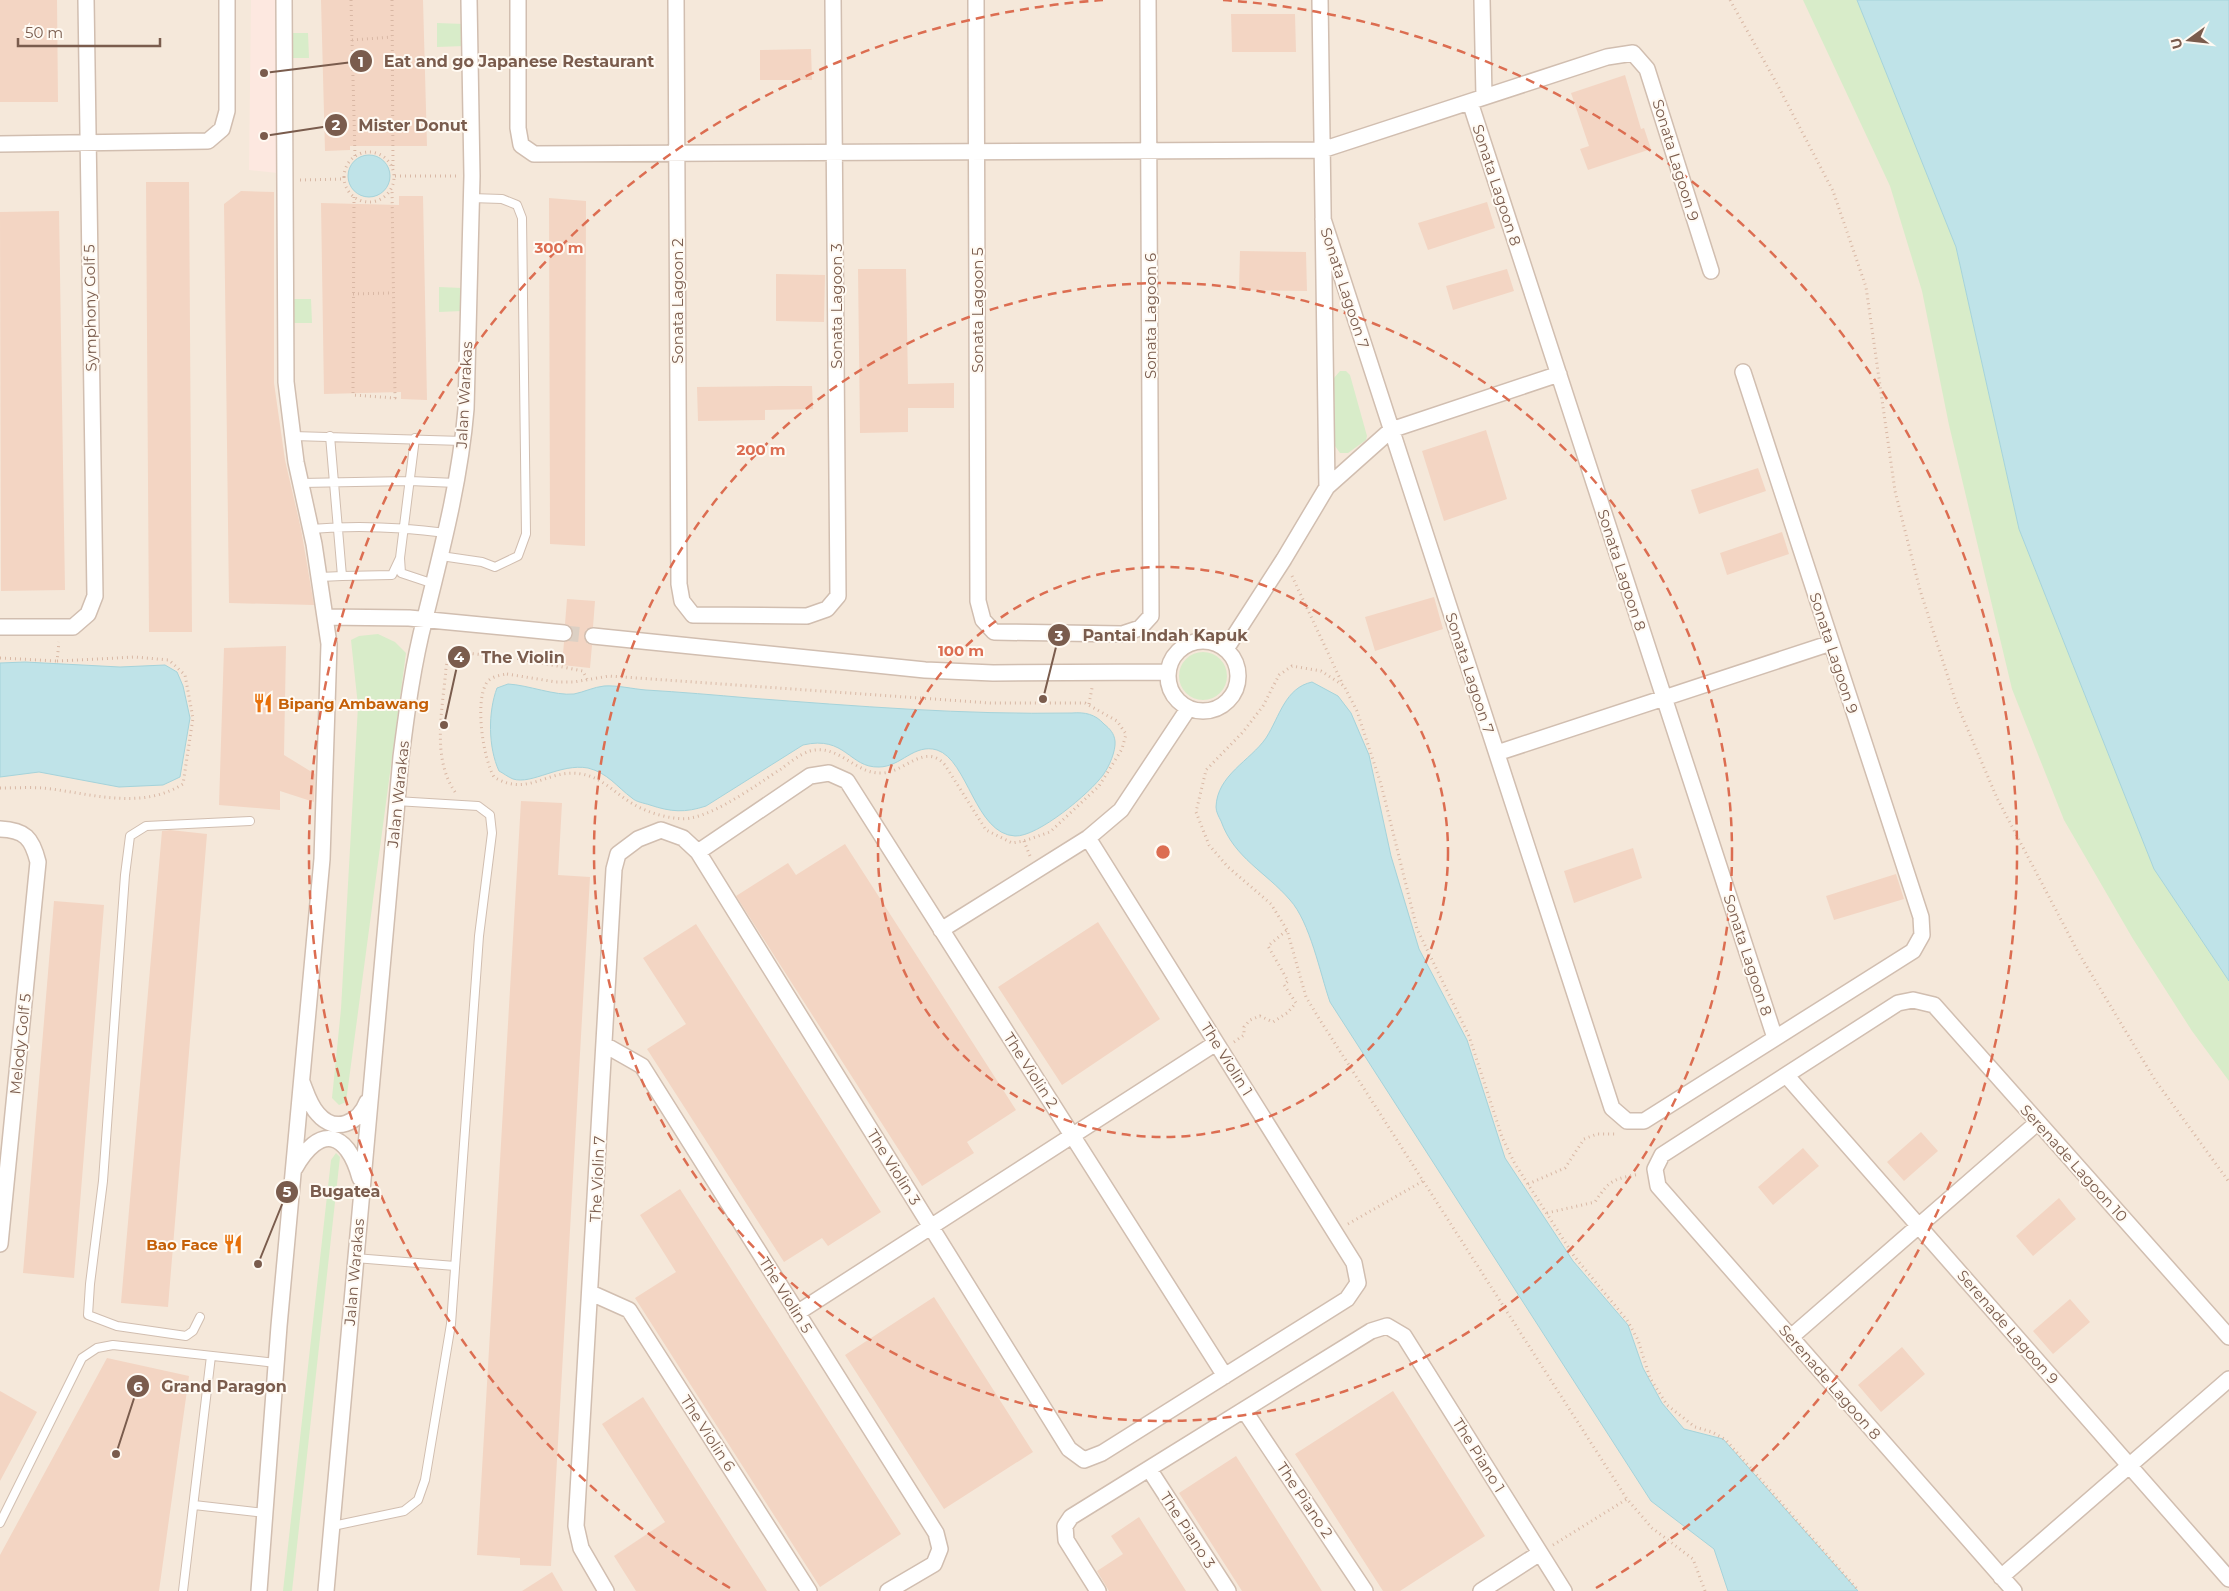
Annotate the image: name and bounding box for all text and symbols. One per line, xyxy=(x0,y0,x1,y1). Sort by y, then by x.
scale bar xyxy=(18,15,160,47)
north arrow xyxy=(2164,15,2214,65)
text: 50 m xyxy=(25,23,63,42)
text: U xyxy=(2166,36,2187,51)
callout: Eat and go Japanese Restaurant xyxy=(349,46,664,77)
text: 1 xyxy=(358,52,364,71)
text: Eat and go Japanese Restaurant xyxy=(384,52,654,71)
street label: Sonata Lagoon 9 xyxy=(1648,97,1704,223)
callout: Mister Donut xyxy=(324,110,478,141)
text: 2 xyxy=(332,115,341,134)
text: Mister Donut xyxy=(358,116,468,135)
street label: Sonata Lagoon 8 xyxy=(1468,122,1526,248)
street label: Sonata Lagoon 7 xyxy=(1317,225,1374,351)
text: 300 m xyxy=(533,238,584,257)
street label: Sonata Lagoon 2 xyxy=(668,238,687,364)
street label: Sonata Lagoon 3 xyxy=(827,243,846,369)
street label: Symphony Golf 5 xyxy=(79,244,101,372)
street label: Sonata Lagoon 5 xyxy=(968,247,987,373)
street label: Sonata Lagoon 6 xyxy=(1141,253,1160,379)
street label: Jalan Warakas xyxy=(452,341,476,450)
text: 200 m xyxy=(736,440,786,459)
street label: Sonata Lagoon 8 xyxy=(1593,507,1651,633)
street label: Sonata Lagoon 9 xyxy=(1805,590,1863,716)
street label: Sonata Lagoon 7 xyxy=(1442,610,1499,736)
callout: Pantai Indah Kapuk xyxy=(1047,620,1257,651)
text: 3 xyxy=(1054,626,1064,645)
text: Pantai Indah Kapuk xyxy=(1082,626,1248,645)
text: 100 m xyxy=(938,641,984,660)
callout: The Violin xyxy=(446,642,575,673)
text: 4 xyxy=(454,647,465,666)
text: The Violin xyxy=(481,648,565,667)
restaurant icon: Bipang Ambawang xyxy=(252,692,274,714)
place label: Bipang Ambawang xyxy=(278,694,429,713)
street label: Jalan Warakas xyxy=(383,740,413,849)
centre of rings xyxy=(1154,843,1172,861)
street label: Sonata Lagoon 8 xyxy=(1719,892,1777,1018)
street label: Melody Golf 5 xyxy=(5,993,35,1095)
street label: The Violin 1 xyxy=(1197,1019,1257,1099)
street label: The Violin 2 xyxy=(1000,1029,1062,1111)
street label: Serenade Lagoon 10 xyxy=(2016,1100,2132,1226)
street label: The Violin 3 xyxy=(863,1125,925,1209)
street label: The Violin 7 xyxy=(585,1135,609,1223)
callout: Bugatea xyxy=(275,1176,391,1207)
text: 5 xyxy=(283,1182,292,1201)
text: Bugatea xyxy=(310,1182,380,1201)
street label: Jalan Warakas xyxy=(340,1218,368,1327)
restaurant icon: Bao Face xyxy=(222,1233,244,1255)
place label: Bao Face xyxy=(146,1235,218,1254)
street label: The Violin 5 xyxy=(755,1253,817,1337)
street label: Serenade Lagoon 9 xyxy=(1953,1266,2063,1388)
street label: Serenade Lagoon 8 xyxy=(1775,1321,1885,1443)
callout: Grand Paragon xyxy=(126,1371,296,1402)
text: 6 xyxy=(133,1377,143,1396)
text: Grand Paragon xyxy=(161,1377,287,1396)
street label: The Violin 6 xyxy=(676,1391,740,1475)
street label: The Piano 1 xyxy=(1449,1414,1509,1496)
street label: The Piano 2 xyxy=(1273,1458,1337,1542)
street label: The Piano 3 xyxy=(1156,1488,1220,1572)

